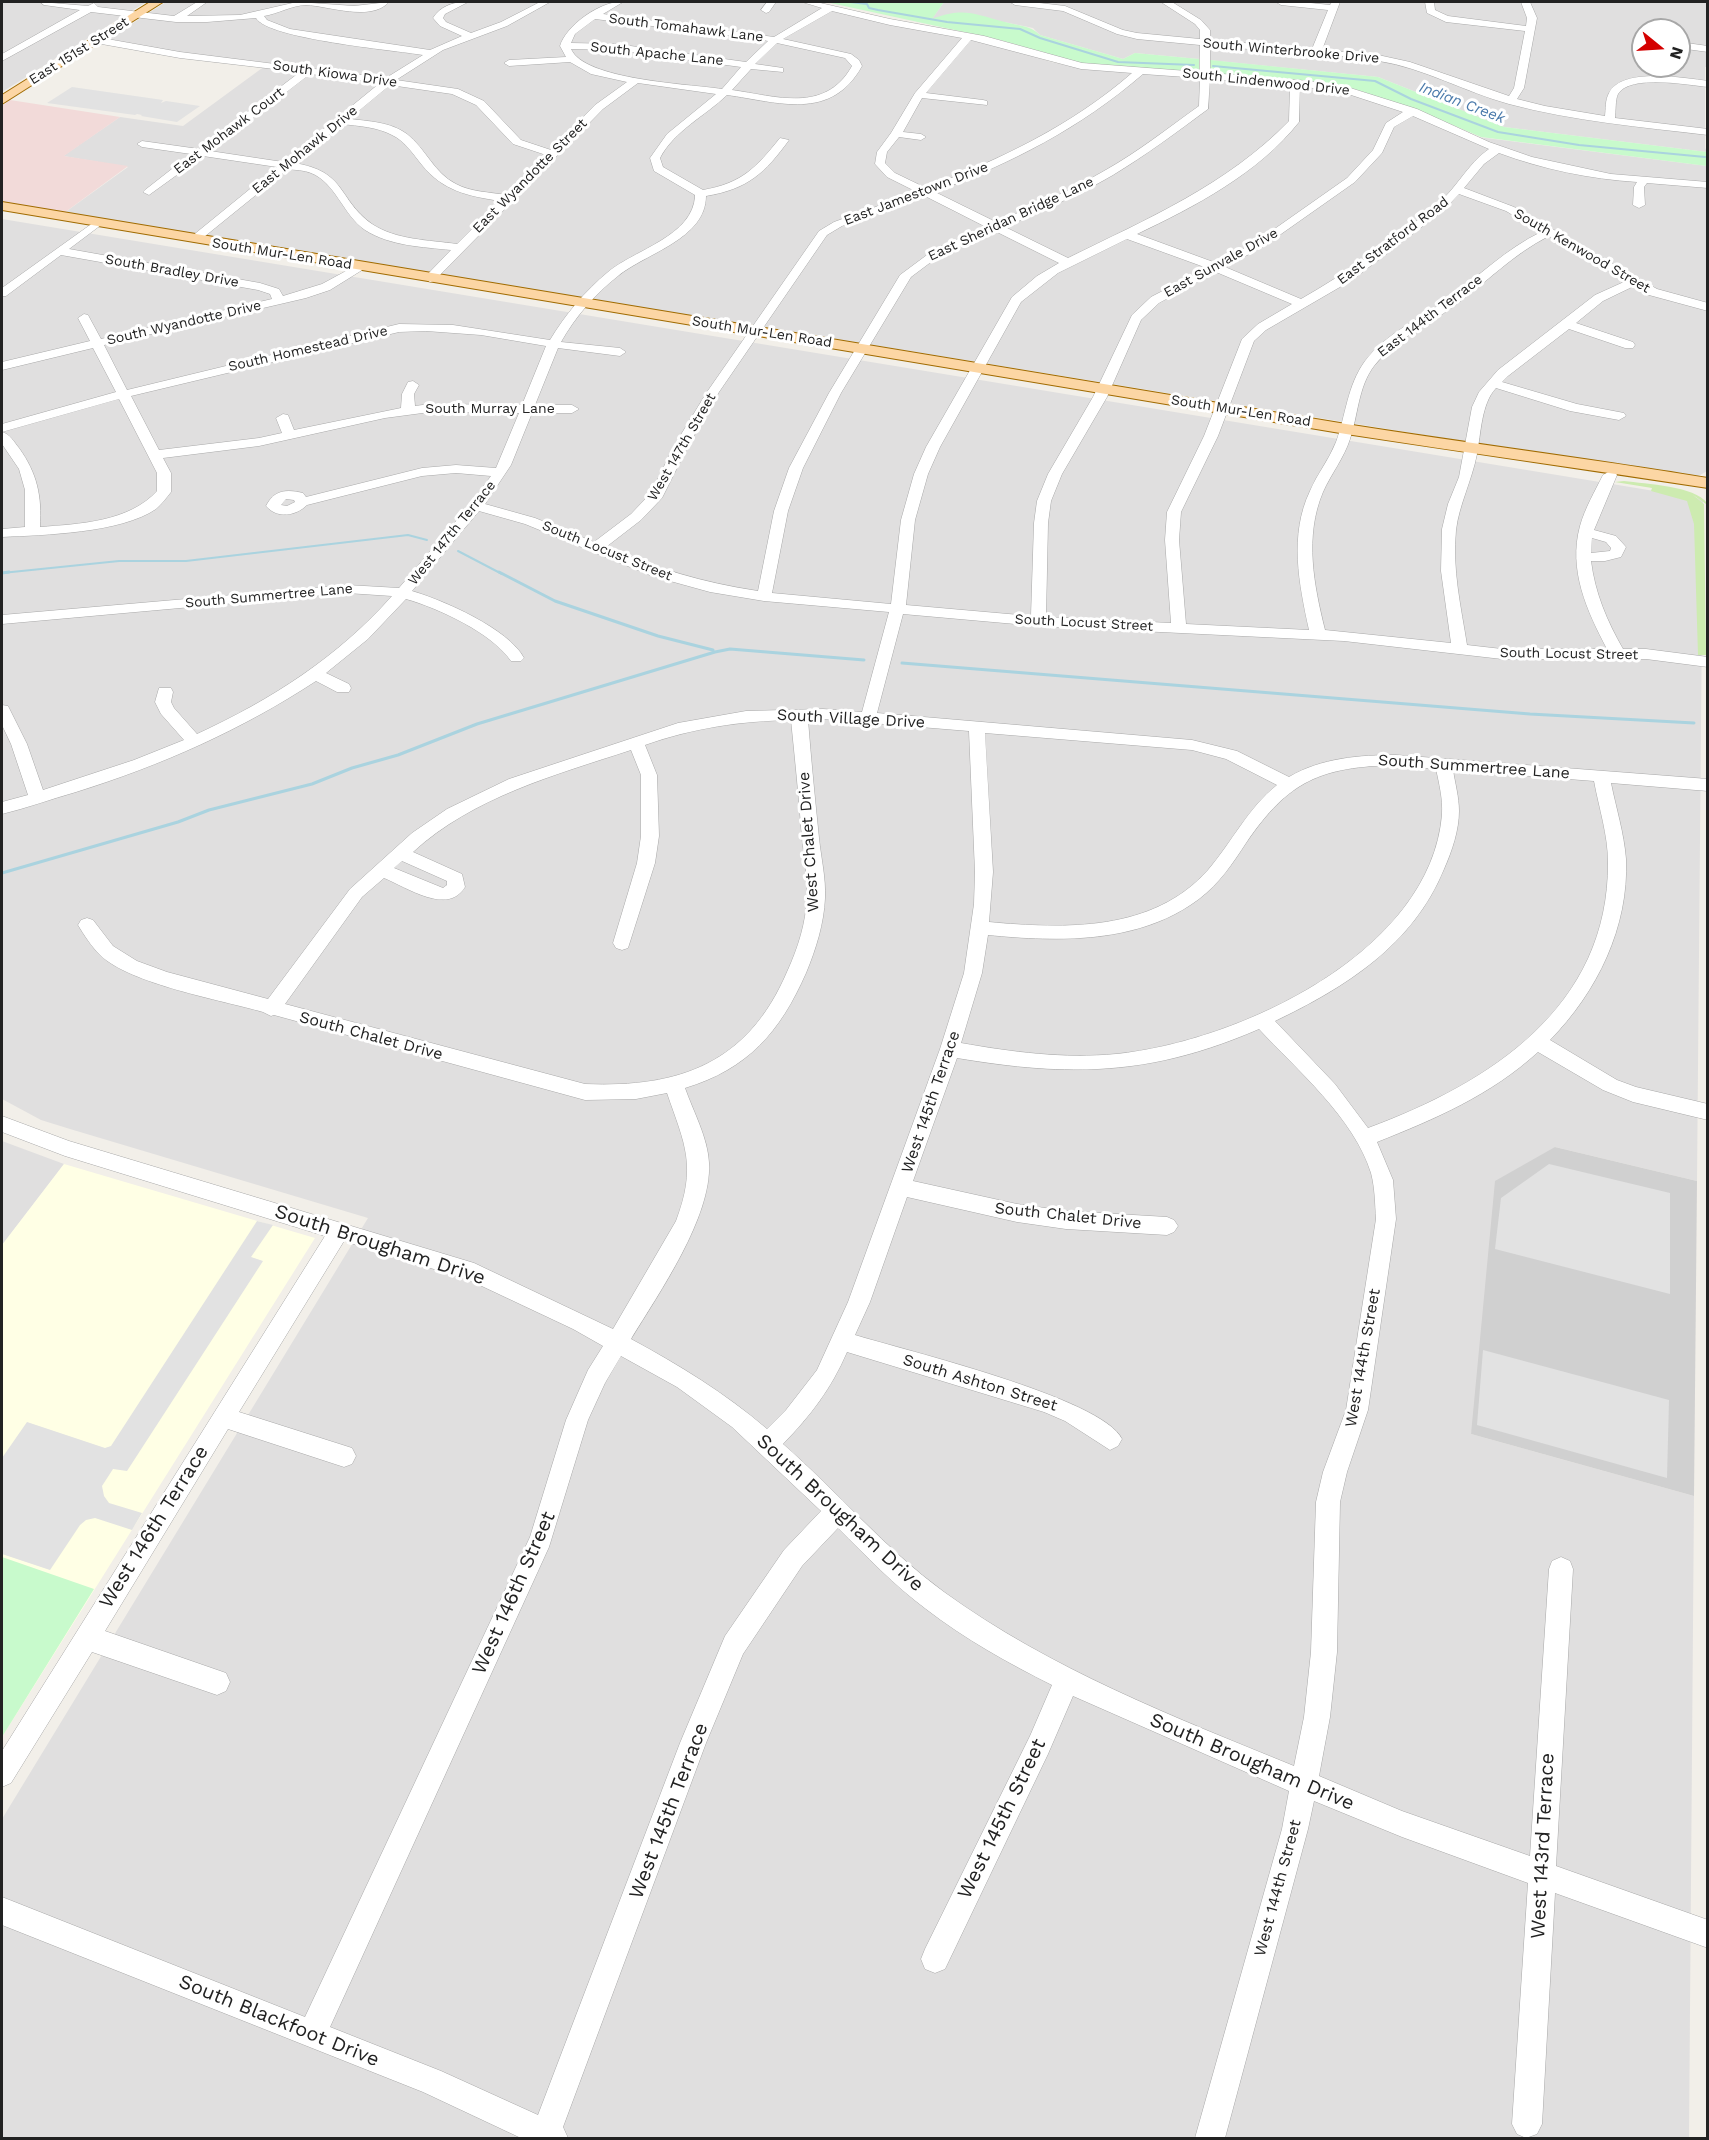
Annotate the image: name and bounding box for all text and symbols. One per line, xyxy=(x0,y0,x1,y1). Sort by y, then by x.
street label: South Tomahawk Lane xyxy=(608,10,764,46)
street label: East 151st Street xyxy=(26,14,132,88)
north arrow xyxy=(1631,18,1691,78)
street label: South Winterbrooke Drive xyxy=(1202,35,1380,67)
street label: South Apache Lane xyxy=(590,39,724,69)
text: N xyxy=(1666,45,1688,62)
street label: South Kiowa Drive xyxy=(272,57,398,91)
street label: South Lindenwood Drive xyxy=(1182,65,1350,99)
water label: Indian Creek xyxy=(1417,78,1507,128)
street label: East Mohawk Court xyxy=(171,84,287,178)
street label: East Mohawk Drive xyxy=(249,102,361,198)
street label: East Wyandotte Street xyxy=(469,115,591,237)
street label: East Jamestown Drive xyxy=(841,159,991,229)
street label: East Sheridan Bridge Lane xyxy=(925,173,1097,265)
street label: East Stratford Road xyxy=(1334,194,1452,288)
street label: South Kenwood Street xyxy=(1511,205,1653,297)
street label: East Sunvale Drive xyxy=(1161,225,1281,301)
street label: South Mur-Len Road xyxy=(211,235,353,273)
street label: South Bradley Drive xyxy=(104,251,240,291)
street label: East 144th Terrace xyxy=(1374,271,1486,361)
street label: South Wyandotte Drive xyxy=(105,297,263,349)
street label: South Mur-Len Road xyxy=(691,313,833,351)
street label: South Homestead Drive xyxy=(227,322,389,376)
street label: West 147th Street xyxy=(644,390,720,504)
street label: South Mur-Len Road xyxy=(1170,392,1312,430)
street label: South Murray Lane xyxy=(425,401,555,417)
street label: West 147th Terrace xyxy=(405,477,499,589)
street label: South Locust Street xyxy=(540,517,674,585)
street label: South Summertree Lane xyxy=(184,580,354,612)
street label: South Locust Street xyxy=(1014,611,1154,635)
street label: South Locust Street xyxy=(1500,644,1638,664)
street label: South Village Drive xyxy=(776,706,926,732)
street label: South Summertree Lane xyxy=(1377,751,1571,783)
street label: West Chalet Drive xyxy=(795,771,823,913)
street label: South Chalet Drive xyxy=(297,1008,445,1064)
street label: West 145th Terrace xyxy=(898,1028,964,1176)
street label: South Chalet Drive xyxy=(994,1199,1142,1233)
street label: South Brougham Drive xyxy=(272,1200,488,1290)
street label: West 144th Street xyxy=(1341,1287,1385,1429)
street label: South Ashton Street xyxy=(901,1350,1059,1416)
street label: South Brougham Drive xyxy=(751,1429,929,1597)
street label: West 146th Terrace xyxy=(94,1441,214,1613)
street label: West 146th Street xyxy=(467,1508,561,1678)
street label: South Brougham Drive xyxy=(1146,1708,1358,1816)
street label: West 145th Terrace xyxy=(624,1720,714,1902)
street label: West 145th Street xyxy=(953,1735,1051,1903)
street label: West 143rd Terrace xyxy=(1526,1752,1560,1940)
street label: West 144th Street xyxy=(1251,1818,1305,1958)
street label: South Blackfoot Drive xyxy=(175,1970,383,2072)

